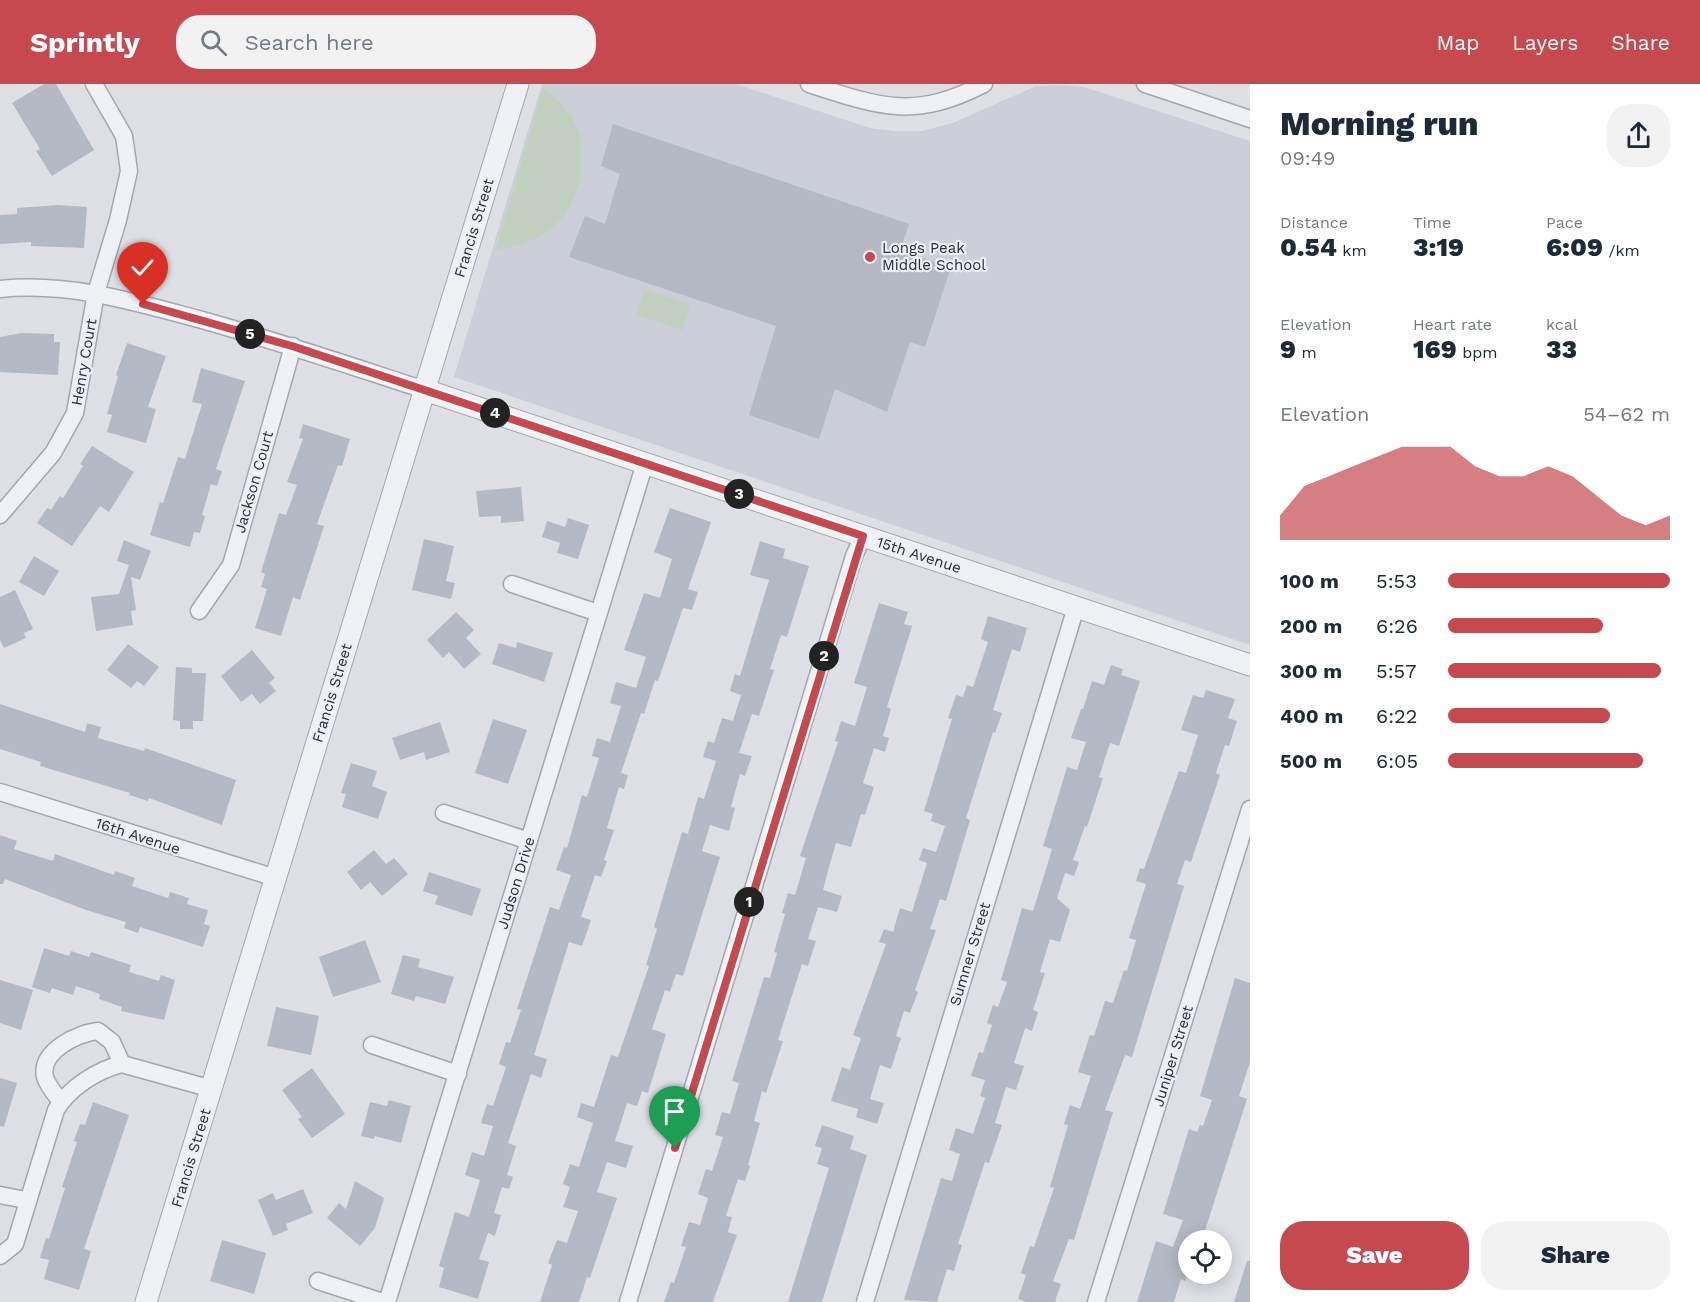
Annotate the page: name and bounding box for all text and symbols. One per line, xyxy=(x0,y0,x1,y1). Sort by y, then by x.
search box xyxy=(176,15,596,69)
text: Sprintly xyxy=(30,26,140,59)
icon: search xyxy=(197,26,230,59)
text: Search here xyxy=(245,30,374,55)
text: Map xyxy=(1436,30,1479,55)
text: Layers xyxy=(1512,30,1578,55)
text: Share xyxy=(1611,30,1670,55)
text: Morning run xyxy=(1280,104,1479,143)
button: share xyxy=(1607,104,1670,167)
text: 09:49 xyxy=(1280,146,1335,170)
street label: Francis Street xyxy=(450,176,498,280)
text: Distance xyxy=(1280,213,1348,232)
text: Time xyxy=(1413,213,1451,232)
text: Pace xyxy=(1546,213,1583,232)
text: 0.54 xyxy=(1280,232,1337,262)
text: 3:19 xyxy=(1413,232,1464,262)
text: 6:09 xyxy=(1546,232,1603,262)
place label: Longs Peak Middle School xyxy=(882,239,986,274)
text: km xyxy=(1337,241,1367,260)
text: /km xyxy=(1603,241,1640,260)
pin xyxy=(117,242,168,304)
marker: Longs Peak Middle School xyxy=(863,250,877,264)
icon: check xyxy=(126,251,159,284)
text: Elevation xyxy=(1280,315,1351,334)
text: Heart rate xyxy=(1413,315,1492,334)
text: kcal xyxy=(1546,315,1578,334)
street label: Henry Court xyxy=(68,316,101,407)
pin: 5 xyxy=(235,319,265,349)
text: 5 xyxy=(245,324,255,343)
text: 9 xyxy=(1280,334,1296,364)
text: 169 xyxy=(1413,334,1457,364)
text: 33 xyxy=(1546,334,1577,364)
text: m xyxy=(1296,343,1317,362)
text: bpm xyxy=(1457,343,1498,362)
pin: 4 xyxy=(480,398,510,428)
text: Elevation xyxy=(1280,402,1369,426)
text: 54–62 m xyxy=(1583,402,1670,426)
text: 4 xyxy=(490,403,500,422)
street label: Jackson Court xyxy=(231,428,277,535)
pin: 3 xyxy=(724,479,754,509)
text: 3 xyxy=(734,484,744,503)
street label: 15th Avenue xyxy=(874,533,964,577)
text: 100 m xyxy=(1280,569,1339,593)
text: 5:53 xyxy=(1376,569,1417,593)
text: 200 m xyxy=(1280,614,1342,638)
text: 6:26 xyxy=(1376,614,1418,638)
street label: Francis Street xyxy=(308,641,356,745)
pin: 2 xyxy=(809,641,839,671)
text: 2 xyxy=(819,646,829,665)
text: 300 m xyxy=(1280,659,1342,683)
text: 5:57 xyxy=(1376,659,1416,683)
text: 400 m xyxy=(1280,704,1343,728)
text: 6:22 xyxy=(1376,704,1417,728)
text: 500 m xyxy=(1280,749,1342,773)
text: 6:05 xyxy=(1376,749,1418,773)
street label: 16th Avenue xyxy=(93,814,183,858)
street label: Judson Drive xyxy=(493,835,539,931)
pin: 1 xyxy=(734,887,764,917)
text: 1 xyxy=(746,892,752,911)
street label: Sumner Street xyxy=(946,899,994,1008)
street label: Juniper Street xyxy=(1149,1002,1197,1109)
pin xyxy=(649,1086,700,1148)
icon: arrive xyxy=(658,1095,691,1128)
street label: Francis Street xyxy=(167,1106,215,1210)
button: Save xyxy=(1280,1221,1469,1290)
button: Share xyxy=(1481,1221,1670,1290)
map controls xyxy=(1178,1230,1232,1284)
button: locate xyxy=(1178,1230,1232,1284)

